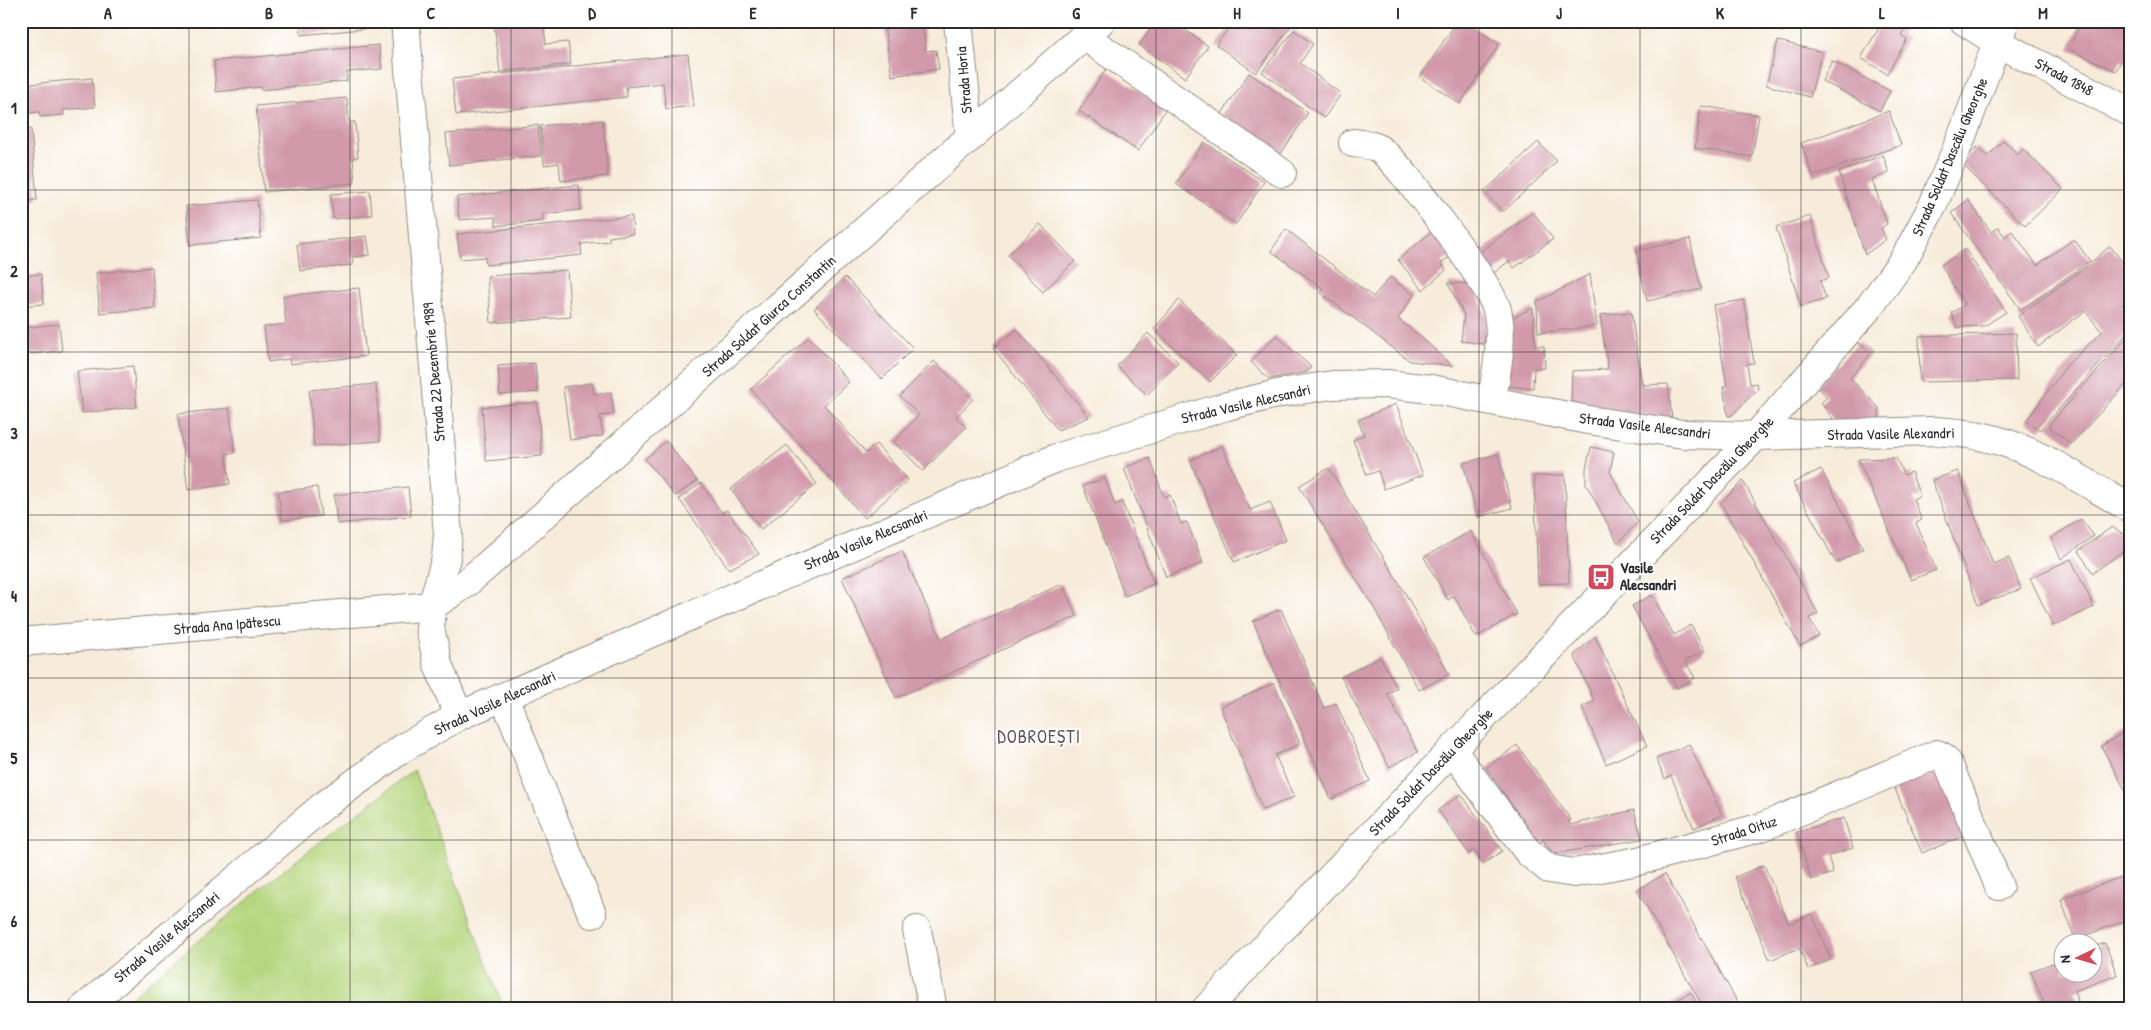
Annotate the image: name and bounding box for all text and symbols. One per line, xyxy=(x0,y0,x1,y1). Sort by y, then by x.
text: A xyxy=(104,2,112,24)
text: B xyxy=(265,2,273,24)
text: C xyxy=(427,2,436,24)
text: D xyxy=(588,2,596,24)
text: E xyxy=(749,2,757,24)
text: F xyxy=(910,2,918,24)
text: G xyxy=(1072,2,1080,24)
text: H xyxy=(1233,2,1241,24)
text: I xyxy=(1396,2,1400,24)
text: J xyxy=(1556,2,1562,24)
text: K xyxy=(1716,2,1725,24)
text: L xyxy=(1879,2,1885,24)
text: M xyxy=(2038,2,2048,24)
street label: Strada Horia xyxy=(950,46,977,114)
street label: Strada 1848 xyxy=(2032,53,2097,101)
street label: Strada Soldat Dascălu Gheorghe xyxy=(1907,74,1992,239)
text: 1 xyxy=(11,97,17,119)
street label: Strada Soldat Giurca Constantin xyxy=(697,250,840,382)
text: 2 xyxy=(10,260,18,282)
street label: Strada 22 Decembrie 1989 xyxy=(417,301,450,442)
street label: Strada Vasile Alecsandri xyxy=(1179,378,1313,429)
street label: Strada Vasile Alecsandri xyxy=(1578,407,1712,444)
street label: Strada Soldat Dascălu Gheorghe xyxy=(1645,411,1778,548)
text: 3 xyxy=(10,422,18,444)
street label: Strada Vasile Alexandri xyxy=(1827,422,1955,445)
street label: Strada Vasile Alecsandri xyxy=(801,504,931,575)
place label: Vasile Alecsandri xyxy=(1620,557,1677,595)
bus stop icon: Vasile Alecsandri xyxy=(1586,562,1616,592)
text: 4 xyxy=(11,585,17,607)
street label: Strada Ana Ipătescu xyxy=(173,609,281,640)
street label: Strada Vasile Alecsandri xyxy=(430,665,559,740)
street label: Strada Soldat Dascălu Gheorghe xyxy=(1364,703,1497,840)
district label: DOBROEȘTI xyxy=(997,724,1081,749)
text: 5 xyxy=(11,747,18,769)
street label: Strada Oituz xyxy=(1708,810,1780,851)
street label: Strada Vasile Alecsandri xyxy=(109,886,224,987)
text: 6 xyxy=(11,910,18,932)
north arrow xyxy=(2054,932,2104,982)
text: N xyxy=(2055,954,2074,964)

